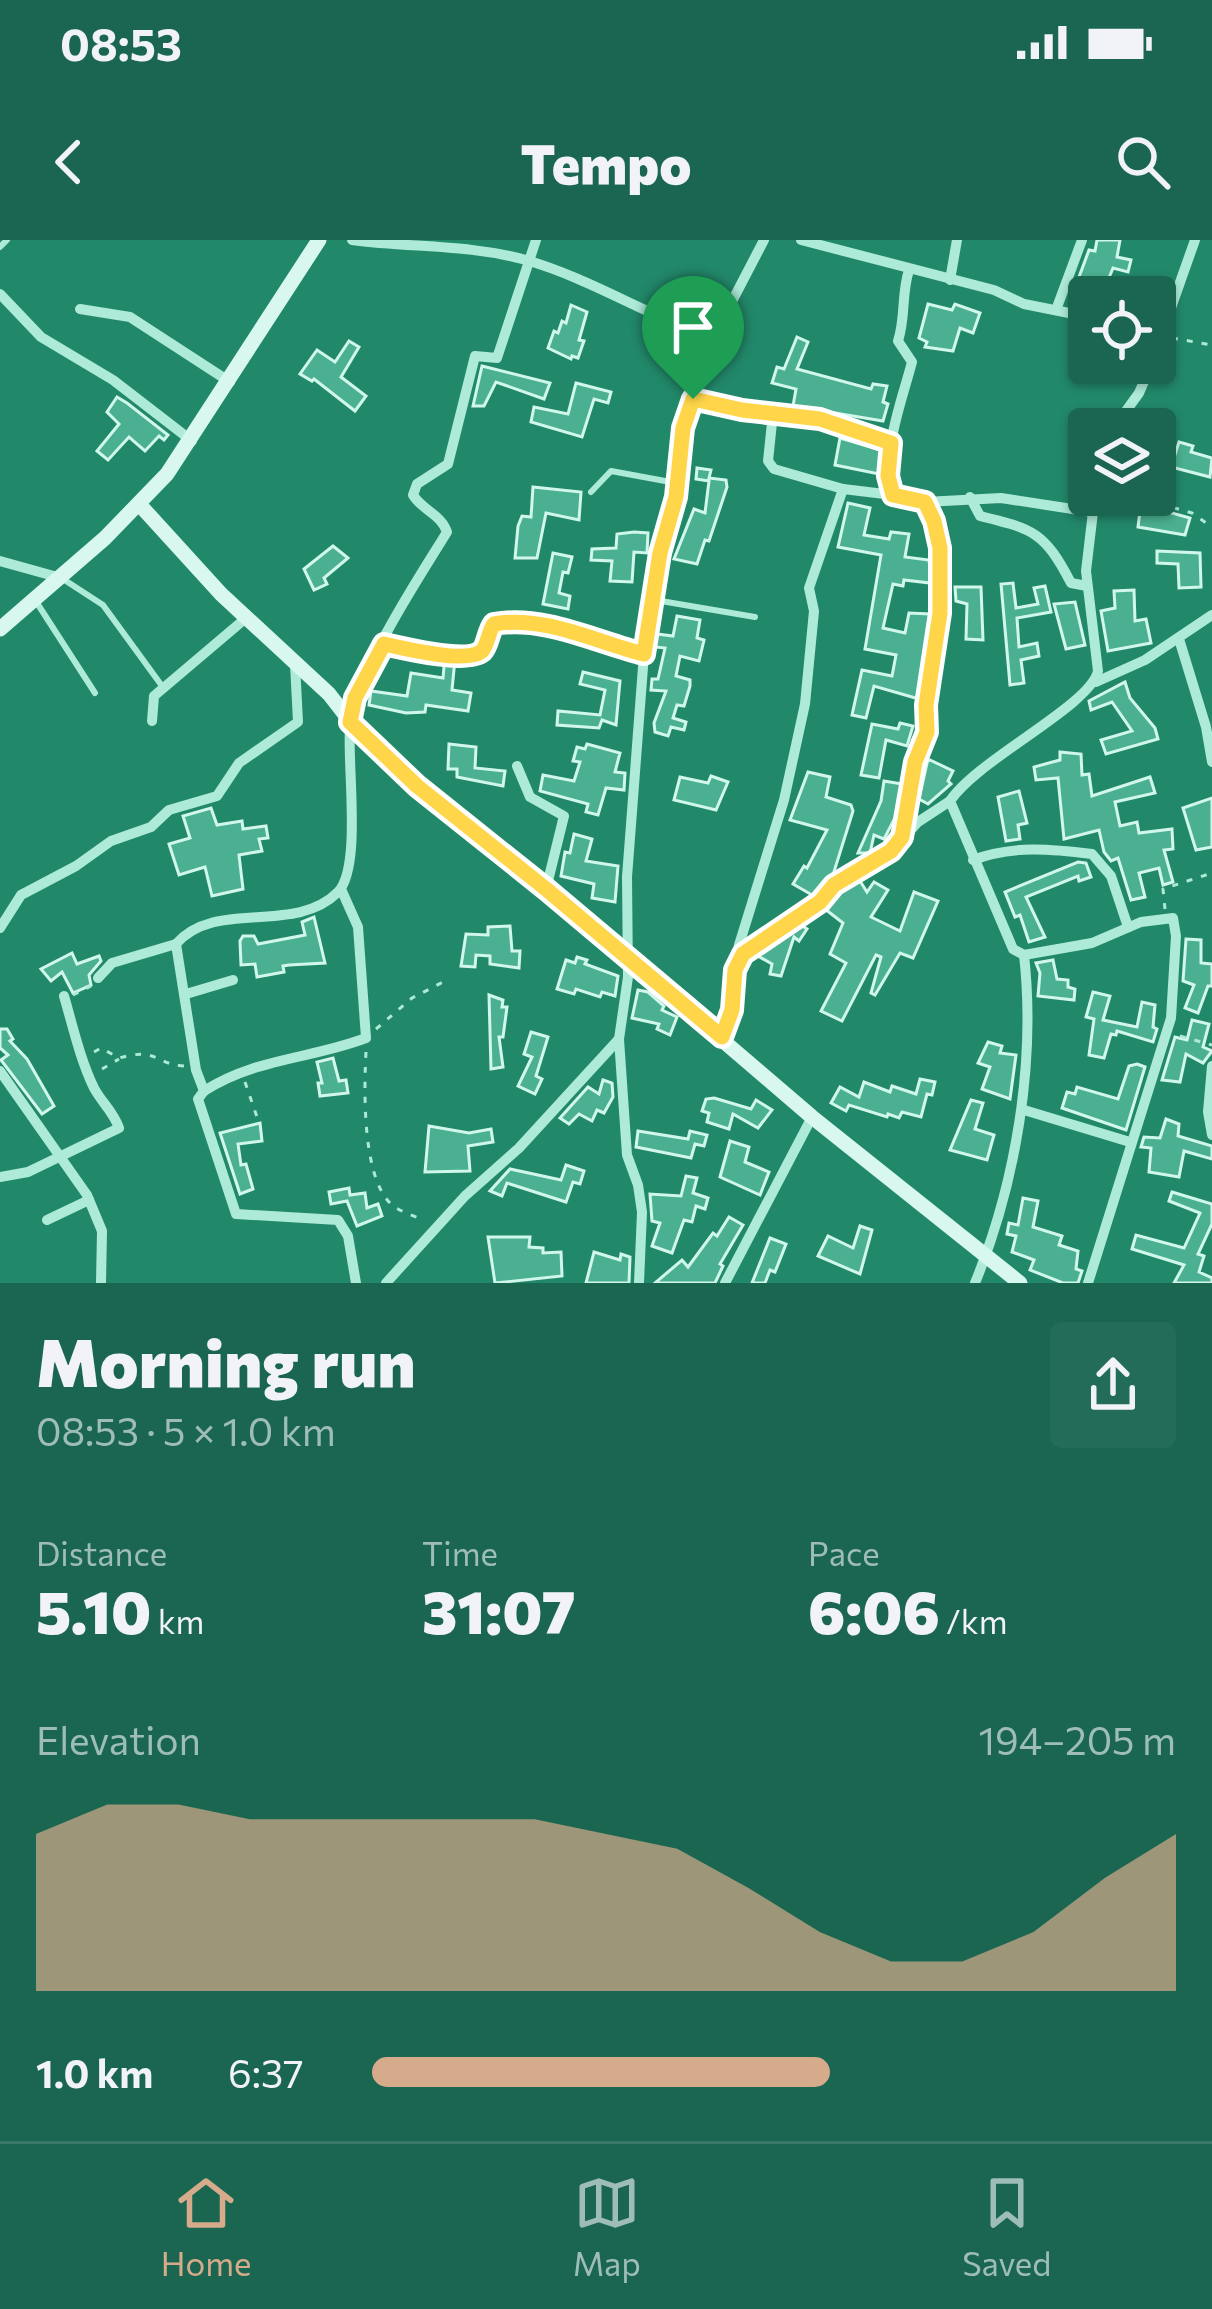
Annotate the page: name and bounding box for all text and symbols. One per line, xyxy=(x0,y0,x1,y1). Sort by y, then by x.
text: 08:53 xyxy=(60,15,182,70)
icon: back xyxy=(36,129,102,195)
text: Tempo xyxy=(521,129,692,195)
icon: search xyxy=(1110,129,1176,195)
pin xyxy=(642,276,744,399)
map controls xyxy=(1068,276,1176,516)
button: locate xyxy=(1068,276,1176,384)
icon: arrive xyxy=(660,294,726,360)
button: layers xyxy=(1068,408,1176,516)
text: Morning run xyxy=(36,1320,416,1401)
button: share xyxy=(1050,1322,1176,1448)
text: 08:53 · 5 × 1.0 km xyxy=(36,1406,336,1454)
text: Distance xyxy=(36,1532,167,1573)
text: Time xyxy=(422,1532,498,1573)
text: Pace xyxy=(808,1532,880,1573)
text: 5.10 xyxy=(36,1573,151,1646)
text: 31:07 xyxy=(422,1573,575,1646)
text: 6:06 xyxy=(808,1573,940,1646)
text: km xyxy=(151,1600,204,1641)
text: /km xyxy=(940,1600,1007,1641)
text: Elevation xyxy=(36,1715,201,1763)
text: 194–205 m xyxy=(978,1715,1176,1763)
text: 1.0 km xyxy=(36,2048,153,2096)
text: 6:37 xyxy=(228,2048,304,2096)
tab: Home xyxy=(161,2170,251,2283)
tab: Map xyxy=(573,2170,641,2283)
tab: Saved xyxy=(962,2170,1051,2283)

